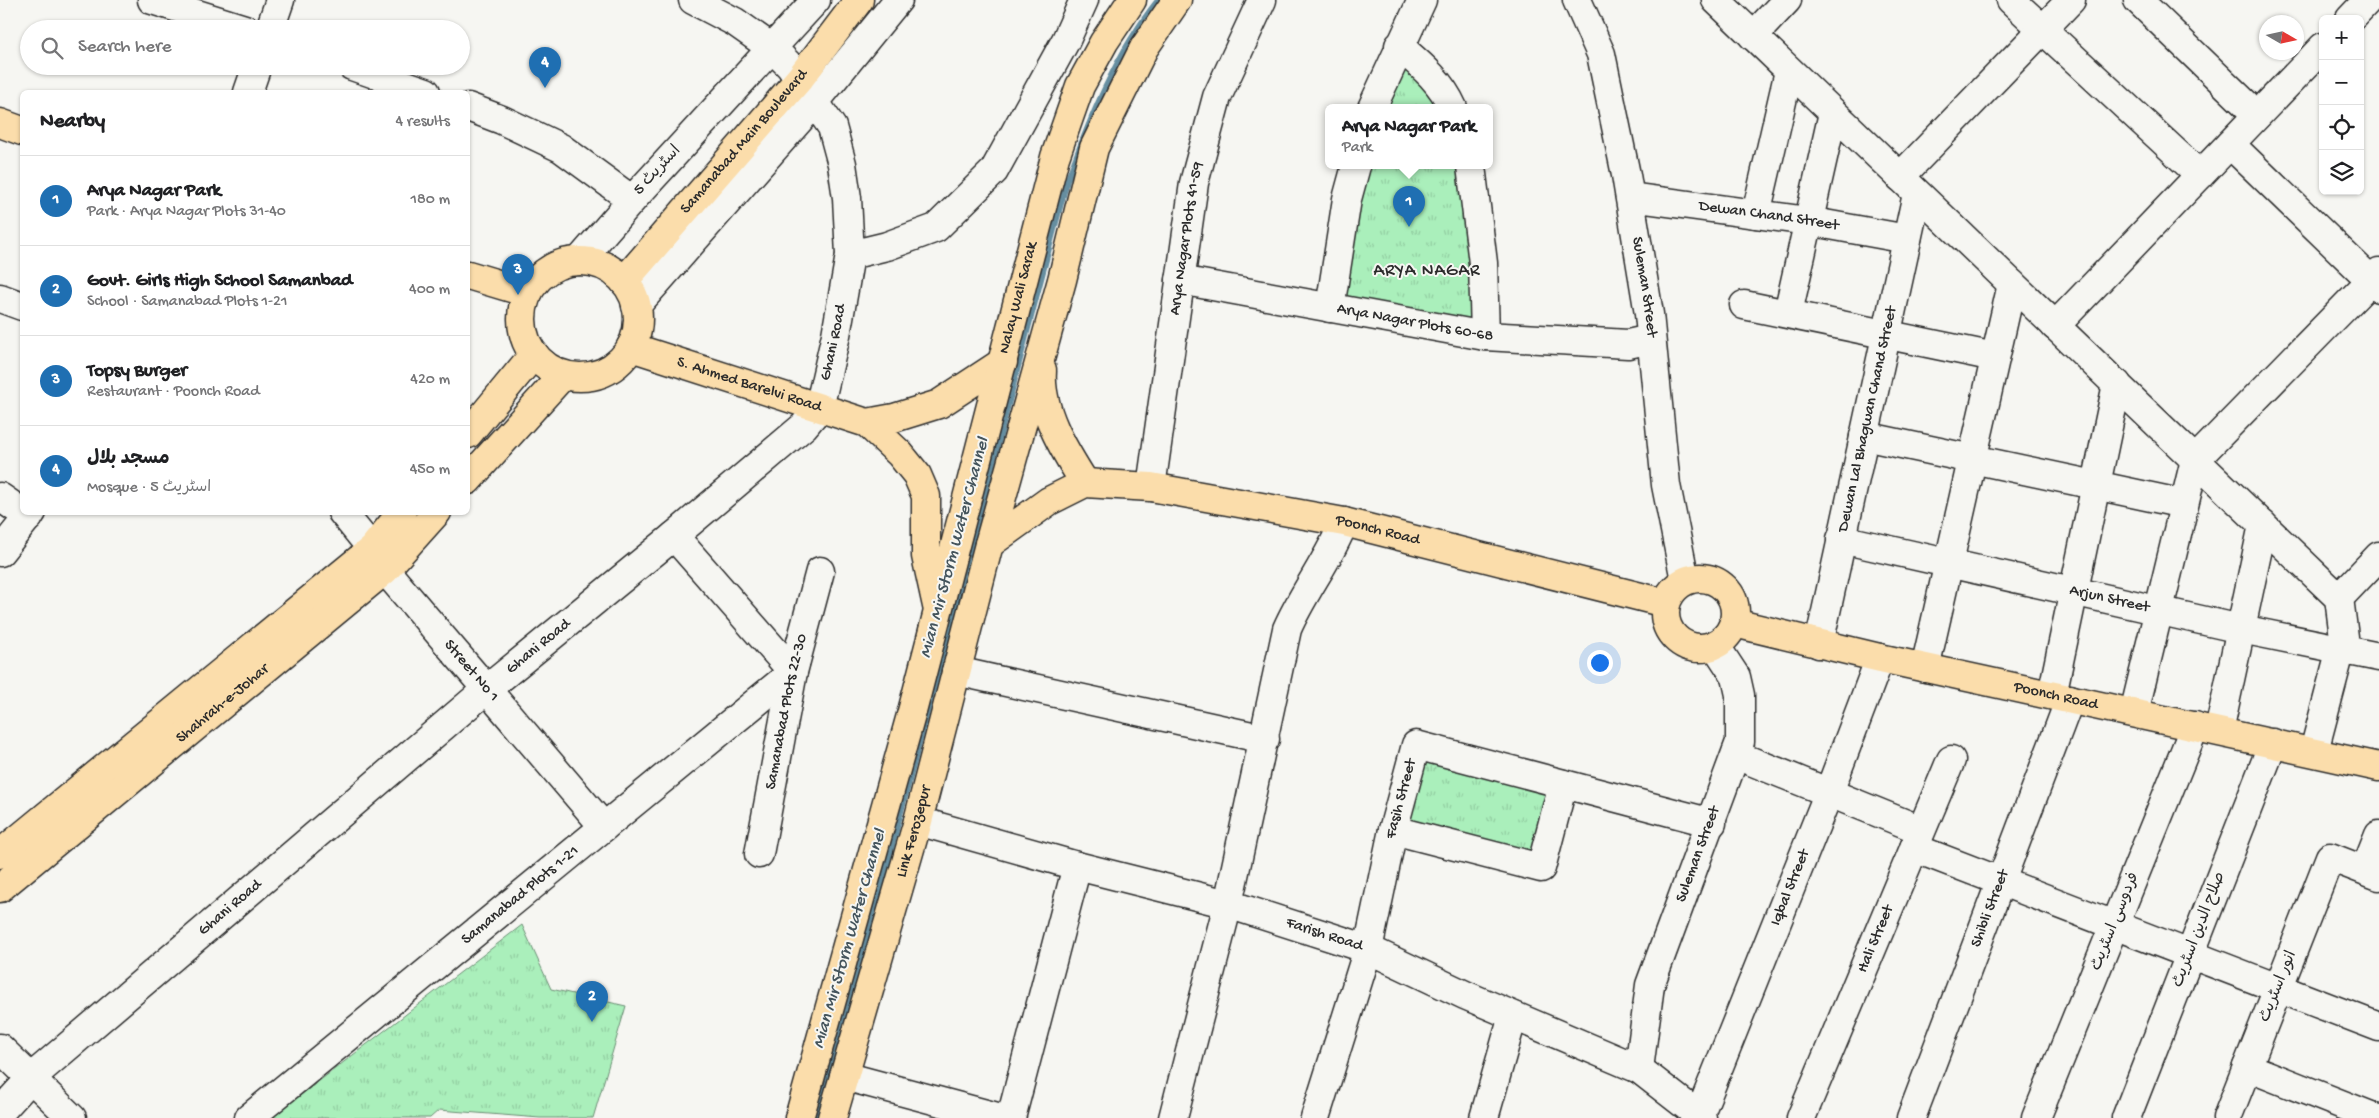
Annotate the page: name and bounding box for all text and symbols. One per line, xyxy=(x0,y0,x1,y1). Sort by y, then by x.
north arrow xyxy=(2259,15,2304,60)
map controls xyxy=(2319,15,2364,195)
button: + xyxy=(2319,15,2364,60)
search box xyxy=(20,20,470,75)
icon: search xyxy=(38,34,66,62)
text: Search here xyxy=(78,36,172,59)
pin: 4 xyxy=(529,47,561,88)
button: − xyxy=(2319,60,2364,105)
street label: Samanabad Main Boulevard xyxy=(677,65,813,218)
popup xyxy=(1325,104,1493,169)
button: locate xyxy=(2319,105,2364,150)
text: Nearby xyxy=(40,110,105,135)
text: 4 results xyxy=(395,113,450,132)
text: Arya Nagar Park xyxy=(1342,116,1476,139)
text: Park xyxy=(1342,139,1372,158)
street label: اسٹریٹ 5 xyxy=(630,142,686,200)
button: layers xyxy=(2319,150,2364,195)
street label: Arya Nagar Plots 41-59 xyxy=(1166,160,1209,316)
text: Arya Nagar Park xyxy=(87,180,221,203)
pin: 1 xyxy=(1393,186,1425,227)
text: 1 xyxy=(53,191,59,210)
text: 180 m xyxy=(411,191,450,210)
street label: Dewan Chand Street xyxy=(1697,197,1842,236)
text: Park · Arya Nagar Plots 31-40 xyxy=(87,203,286,222)
street label: Suleman Street xyxy=(1627,235,1661,339)
street label: Nalay Wali Sarak xyxy=(995,238,1043,356)
pin: 3 xyxy=(502,254,534,295)
district label: ARYA NAGAR xyxy=(1373,261,1481,282)
text: Govt. Girls High School Samanbad xyxy=(87,270,352,293)
text: 2 xyxy=(52,281,60,300)
text: 400 m xyxy=(409,281,450,300)
text: School · Samanabad Plots 1-21 xyxy=(87,293,287,312)
street label: Arya Nagar Plots 60-68 xyxy=(1335,300,1494,346)
street label: Ghani Road xyxy=(816,301,851,382)
street label: Dewan Lal Bhagwan Chand Street xyxy=(1834,303,1902,535)
street label: S. Ahmed Barelvi Road xyxy=(674,353,825,418)
text: Topsy Burger xyxy=(87,360,187,383)
text: 3 xyxy=(52,371,60,390)
text: 420 m xyxy=(410,371,450,390)
text: Restaurant · Poonch Road xyxy=(87,383,260,402)
water label: Mian Mir Storm Water Channel xyxy=(915,435,995,660)
text: مسجد بلال xyxy=(87,448,170,471)
text: 4 xyxy=(52,461,60,480)
text: 450 m xyxy=(410,461,450,480)
text: Mosque · اسٹریٹ 5 xyxy=(87,479,211,498)
street label: Poonch Road xyxy=(1333,511,1423,551)
street label: Arjun Street xyxy=(2068,581,2153,618)
street label: Ghani Road xyxy=(503,614,576,679)
street label: Samanabad Plots 22-30 xyxy=(762,632,812,791)
street label: Street No 1 xyxy=(439,636,503,706)
your location xyxy=(1587,650,1613,676)
street label: Shahrah-e-Johar xyxy=(172,659,274,748)
street label: Poonch Road xyxy=(2011,678,2101,715)
street label: Fasih Street xyxy=(1382,756,1422,841)
street label: Link Ferozepur xyxy=(893,782,937,880)
street label: Suleman Street xyxy=(1672,802,1725,905)
water label: Mian Mir Storm Water Channel xyxy=(809,826,892,1051)
street label: Samanabad Plots 1-21 xyxy=(458,842,583,949)
street label: Iqbal Street xyxy=(1767,845,1815,929)
street label: Shibli Street xyxy=(1967,866,2014,950)
street label: فردوسی اسٹریٹ xyxy=(2088,870,2144,974)
street label: صلاح الدین اسٹریٹ xyxy=(2169,870,2231,990)
street label: Ghani Road xyxy=(195,875,267,940)
street label: Hali Street xyxy=(1853,901,1899,976)
street label: Farish Road xyxy=(1283,913,1366,957)
street label: انور اسٹریٹ xyxy=(2256,949,2302,1025)
pin: 2 xyxy=(576,981,608,1022)

